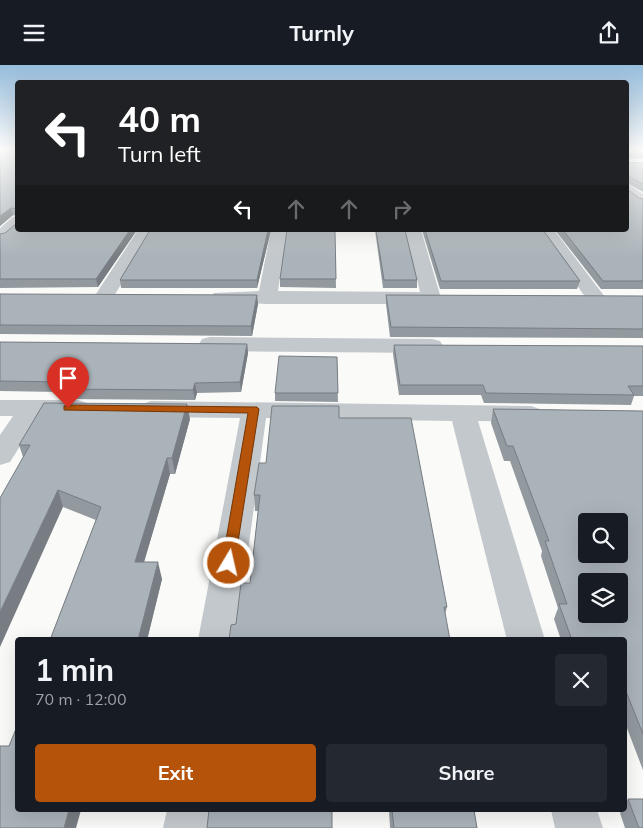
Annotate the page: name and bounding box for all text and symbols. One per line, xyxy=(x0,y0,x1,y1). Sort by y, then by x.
icon: menu xyxy=(20,19,48,47)
text: Turnly xyxy=(289,19,354,47)
icon: share xyxy=(595,19,623,47)
text: 40 m xyxy=(118,97,201,141)
icon: left xyxy=(35,100,100,165)
text: Turn left xyxy=(118,140,201,168)
icon: left xyxy=(229,195,257,223)
icon: ahead xyxy=(282,195,310,223)
icon: ahead xyxy=(335,195,363,223)
icon: right xyxy=(388,195,416,223)
pin xyxy=(47,357,89,408)
icon: arrive xyxy=(54,364,82,392)
map controls xyxy=(578,513,628,623)
button: search xyxy=(578,513,628,563)
position arrow xyxy=(202,536,254,588)
button: layers xyxy=(578,573,628,623)
text: 1 min xyxy=(35,651,114,689)
button: close xyxy=(555,654,607,706)
text: 70 m · 12:00 xyxy=(35,689,127,709)
button: Exit xyxy=(35,744,316,802)
button: Share xyxy=(326,744,607,802)

